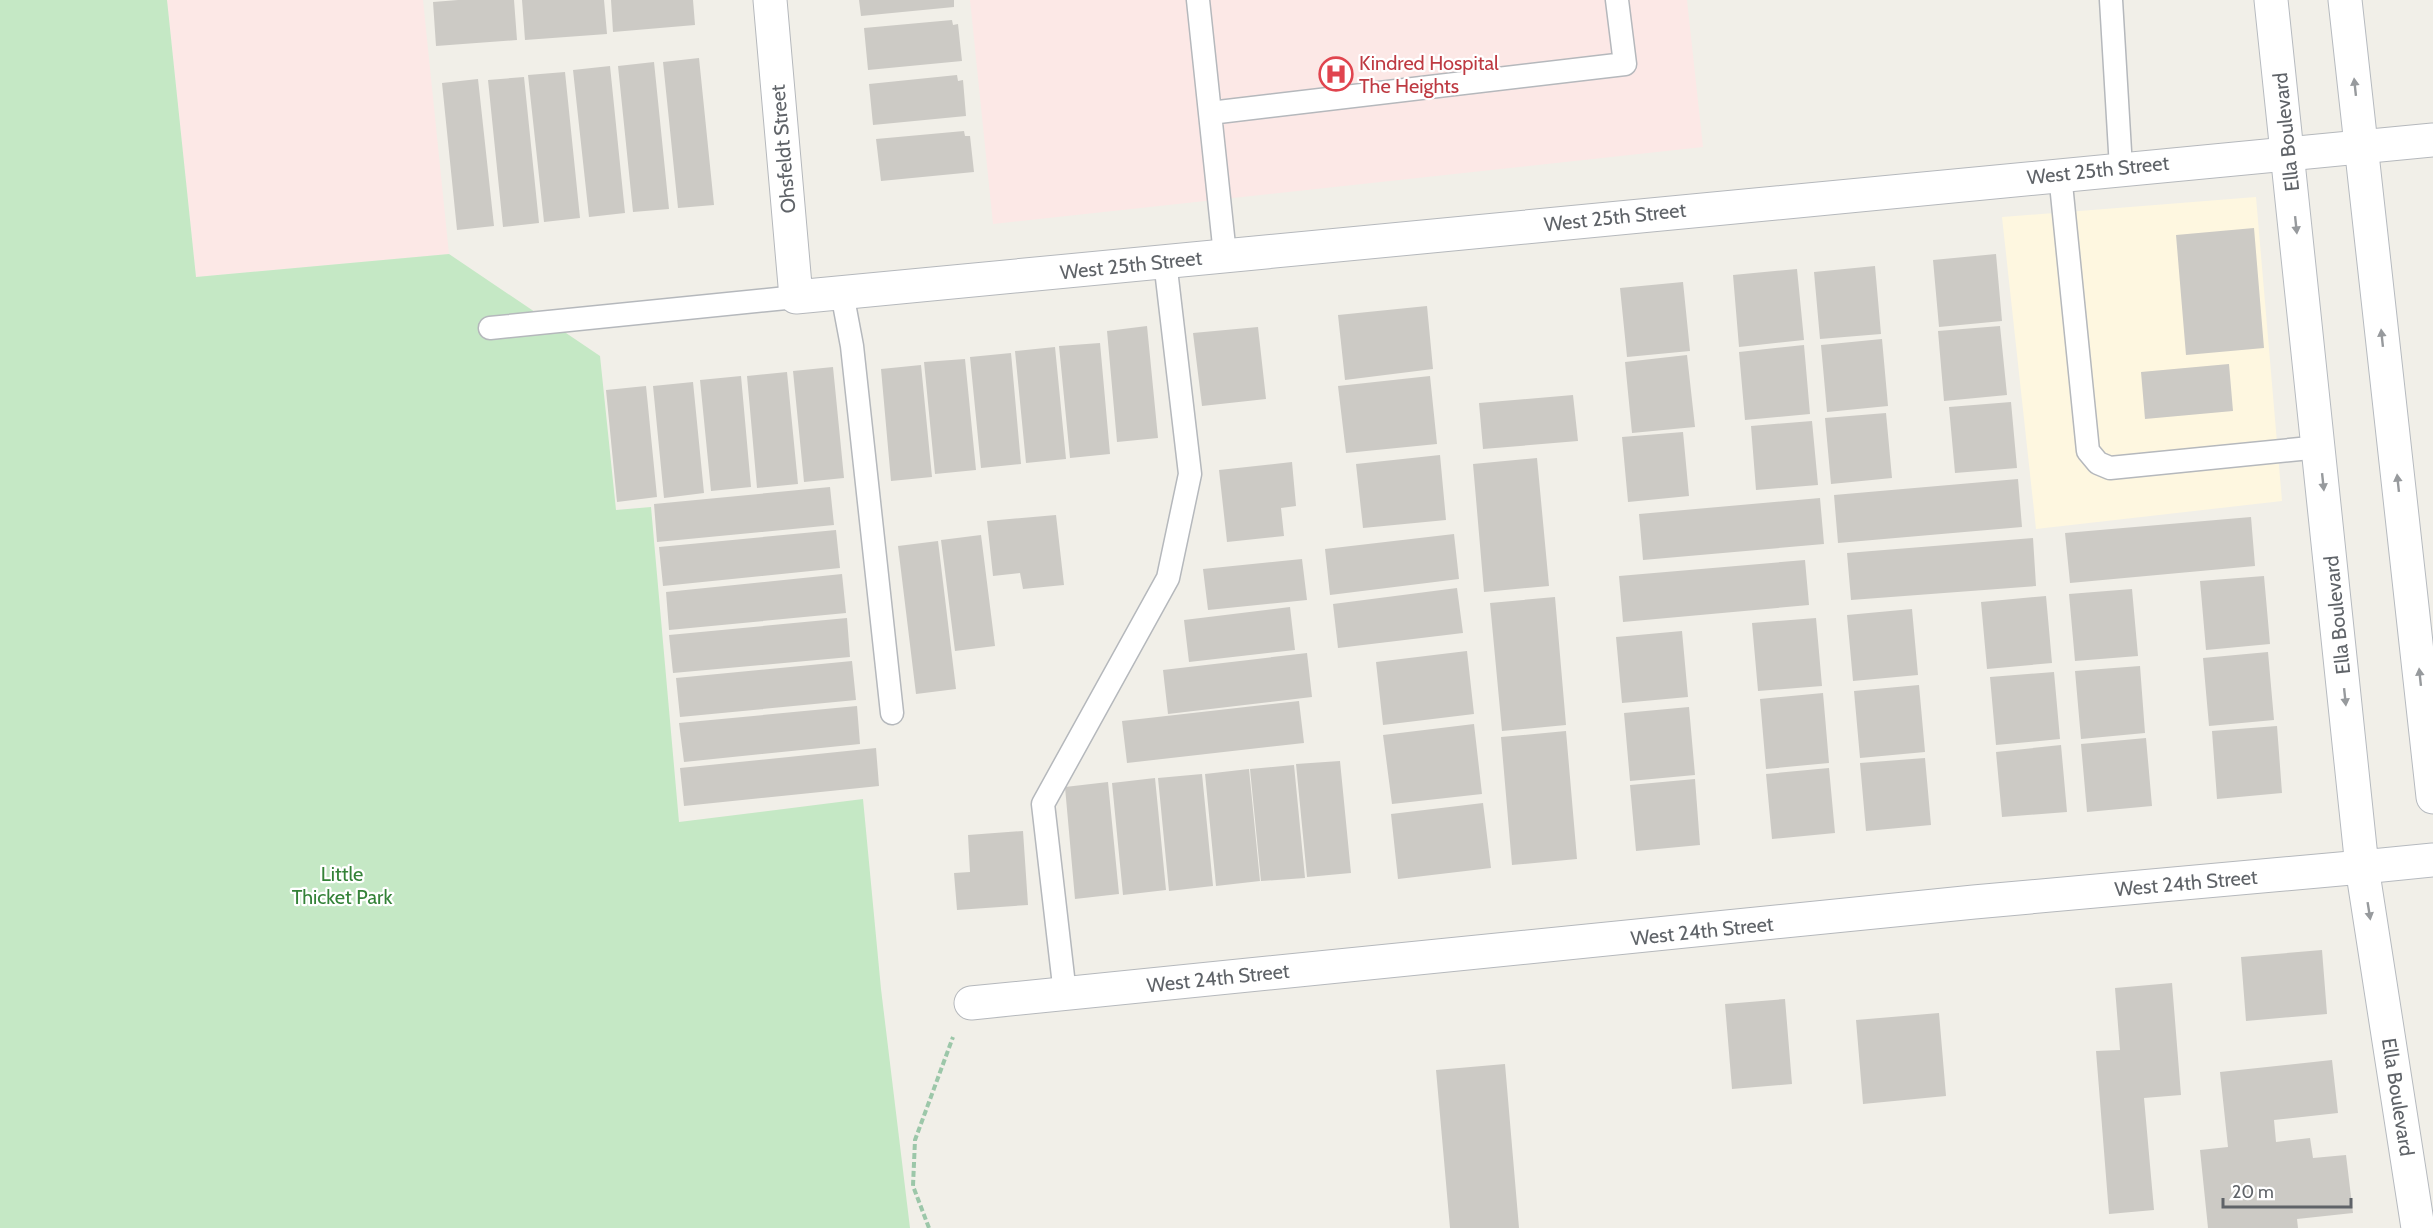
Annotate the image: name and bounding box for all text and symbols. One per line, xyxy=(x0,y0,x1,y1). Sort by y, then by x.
place label: Kindred Hospital The Heights xyxy=(1359,51,1499,98)
hospital icon: Kindred Hospital The Heights xyxy=(1318,56,1354,92)
street label: Ella Boulevard xyxy=(2268,71,2304,193)
one-way arrow xyxy=(2350,78,2360,97)
street label: Ohsfeldt Street xyxy=(765,83,801,215)
street label: West 25th Street xyxy=(2026,151,2170,189)
street label: West 25th Street xyxy=(1543,198,1687,236)
one-way arrow xyxy=(2291,216,2301,235)
street label: West 25th Street xyxy=(1059,246,1203,284)
one-way arrow xyxy=(2377,328,2387,347)
one-way arrow xyxy=(2318,472,2328,491)
one-way arrow xyxy=(2393,473,2403,492)
street label: Ella Boulevard xyxy=(2319,554,2355,676)
one-way arrow xyxy=(2415,667,2425,686)
one-way arrow xyxy=(2340,687,2350,706)
park label: Little Thicket Park xyxy=(292,862,392,909)
street label: West 24th Street xyxy=(2114,865,2259,901)
one-way arrow xyxy=(2365,902,2374,921)
street label: West 24th Street xyxy=(1629,912,1775,950)
street label: West 24th Street xyxy=(1145,959,1291,997)
street label: Ella Boulevard xyxy=(2377,1036,2419,1158)
scale bar xyxy=(2223,1171,2350,1209)
text: 20 m xyxy=(2232,1181,2274,1203)

